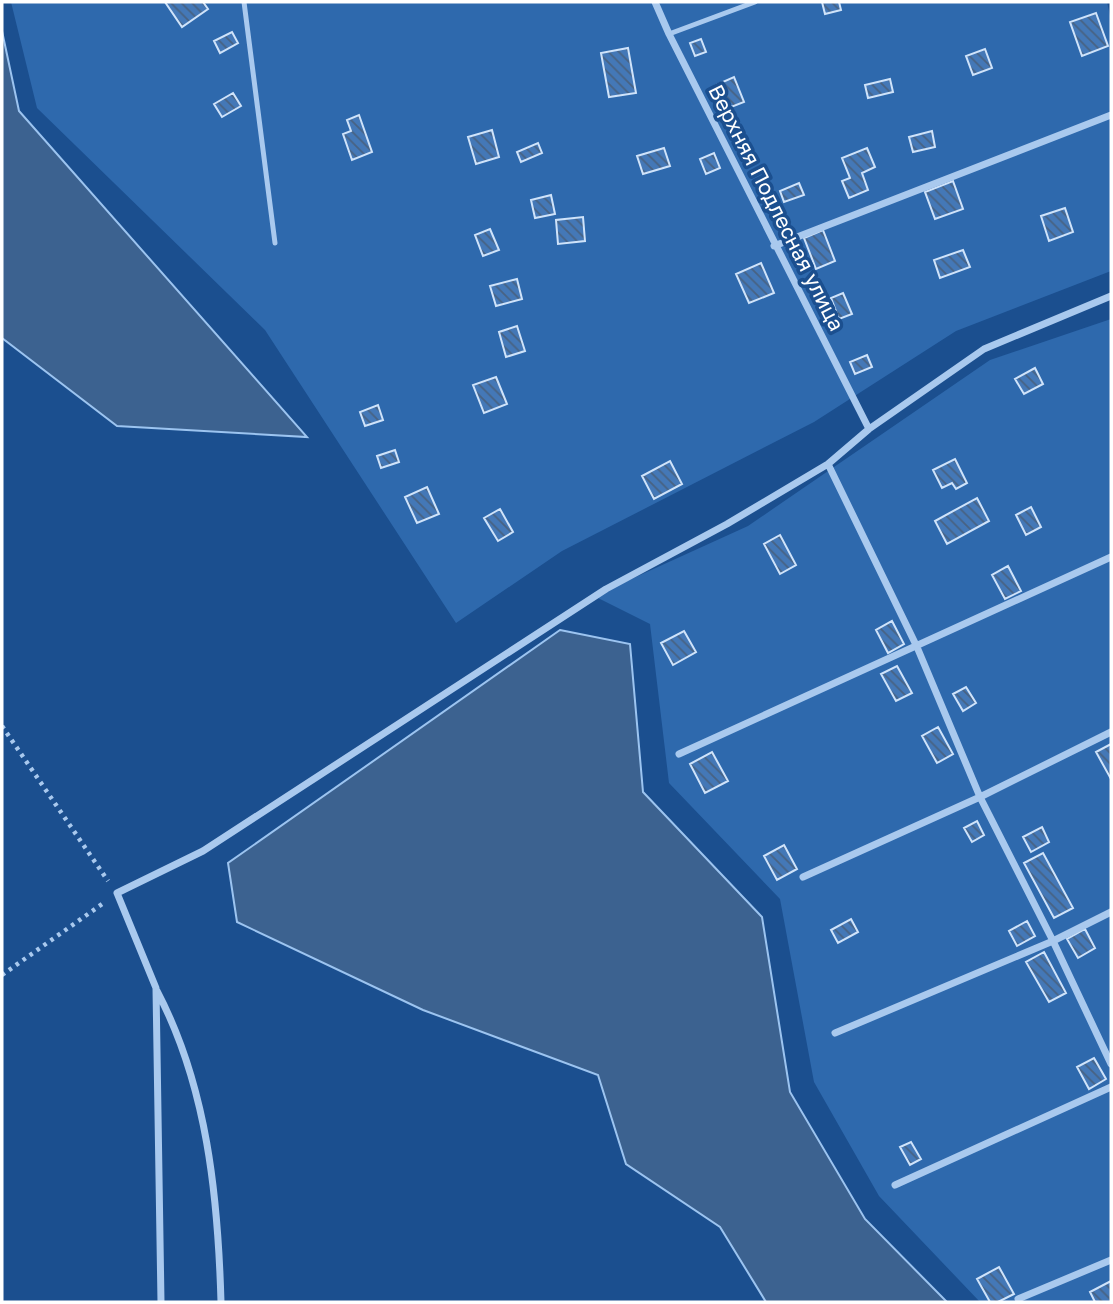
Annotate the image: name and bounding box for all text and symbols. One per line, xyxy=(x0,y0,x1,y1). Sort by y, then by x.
street label: Верхняя Подлесная улица xyxy=(703,80,850,335)

